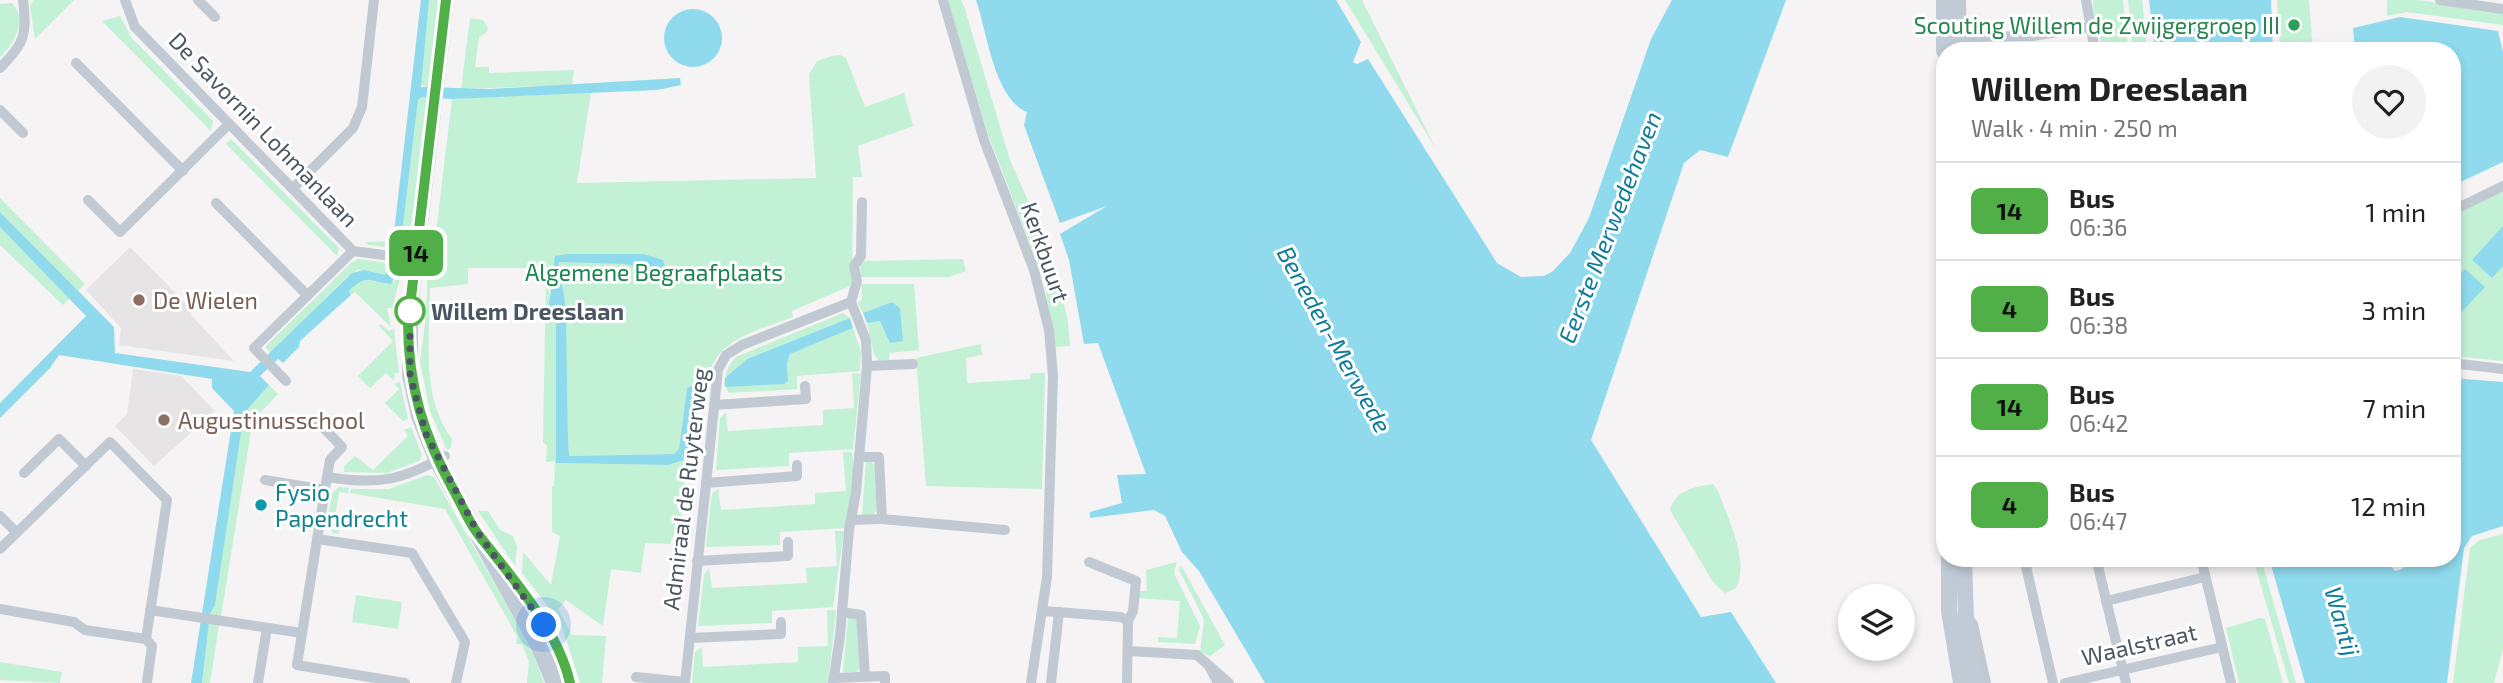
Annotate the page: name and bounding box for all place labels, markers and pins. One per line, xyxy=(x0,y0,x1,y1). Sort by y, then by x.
place label: Scouting Willem de Zwijgergroep III xyxy=(1914,11,2280,39)
marker: Scouting Willem de Zwijgergroep III xyxy=(2286,17,2302,33)
place label: De Wielen xyxy=(153,286,258,314)
marker: De Wielen xyxy=(131,292,147,308)
marker: Willem Dreeslaan xyxy=(395,296,425,326)
place label: Willem Dreeslaan xyxy=(431,297,624,325)
place label: Augustinusschool xyxy=(178,406,365,434)
marker: Augustinusschool xyxy=(156,412,172,428)
place label: Fysio Papendrecht xyxy=(275,478,408,532)
marker: Fysio Papendrecht xyxy=(253,497,269,513)

